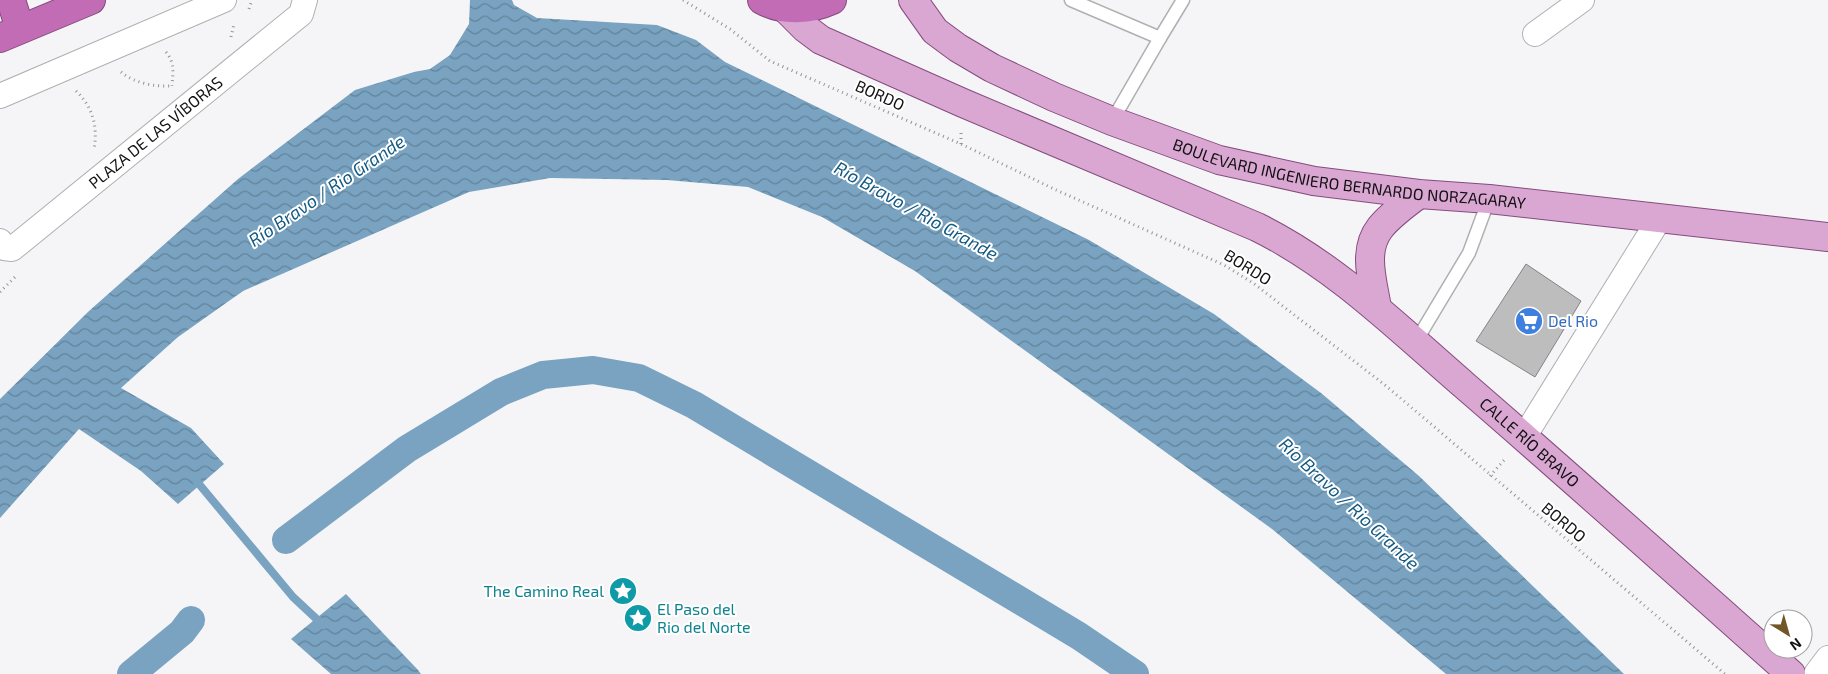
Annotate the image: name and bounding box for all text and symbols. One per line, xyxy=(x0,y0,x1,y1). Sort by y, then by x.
street label: PLAZA DE LAS VÍBORAS xyxy=(84,72,226,192)
street label: BORDO xyxy=(853,75,908,114)
water label: Río Bravo / Rio Grande xyxy=(244,129,409,251)
street label: BOULEVARD INGENIERO BERNARDO NORZAGARAY xyxy=(1170,134,1527,212)
water label: Río Bravo / Rio Grande xyxy=(831,156,1003,264)
street label: BORDO xyxy=(1221,245,1275,288)
supermarket icon: Del Rio xyxy=(1514,306,1544,336)
place label: Del Rio xyxy=(1548,311,1598,330)
street label: CALLE RÍO BRAVO xyxy=(1476,393,1584,491)
water label: Río Bravo / Rio Grande xyxy=(1275,433,1425,574)
street label: BORDO xyxy=(1538,498,1590,546)
place icon: The Camino Real xyxy=(608,576,638,606)
place label: The Camino Real xyxy=(483,581,604,600)
place label: El Paso del Rio del Norte xyxy=(657,599,751,636)
place icon: El Paso del Rio del Norte xyxy=(623,603,653,633)
north arrow xyxy=(1763,609,1813,659)
text: N xyxy=(1787,635,1805,655)

